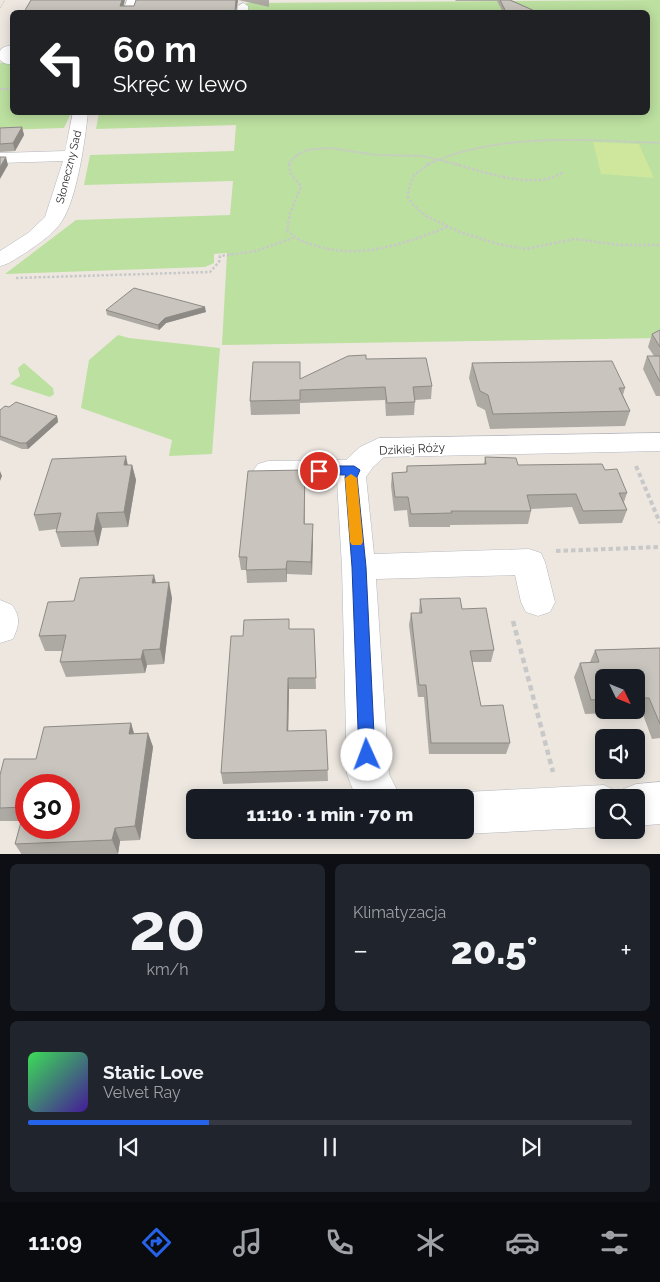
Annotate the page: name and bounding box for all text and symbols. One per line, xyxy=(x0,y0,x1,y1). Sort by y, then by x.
text: 60 m xyxy=(113,29,197,70)
icon: left xyxy=(30,30,95,95)
text: Skręć w lewo xyxy=(113,71,247,97)
street label: Słoneczny Sad xyxy=(54,129,84,205)
street label: Dzikiej Róży xyxy=(379,440,446,458)
pin xyxy=(298,450,340,492)
icon: arrive xyxy=(305,457,333,485)
north arrow xyxy=(595,669,645,719)
map controls xyxy=(595,669,645,839)
position arrow xyxy=(340,728,392,780)
button: sound xyxy=(595,729,645,779)
speed limit sign: 30 xyxy=(15,774,80,839)
button: search xyxy=(595,789,645,839)
text: 11:10 · 1 min · 70 m xyxy=(247,803,413,825)
text: 20 xyxy=(129,889,206,965)
text: Klimatyzacja xyxy=(353,903,446,922)
text: 20.5° xyxy=(451,928,538,973)
text: − xyxy=(353,934,368,967)
text: + xyxy=(620,934,632,967)
text: km/h xyxy=(146,960,189,979)
text: Static Love xyxy=(103,1061,204,1083)
text: Velvet Ray xyxy=(103,1083,181,1102)
icon: previous xyxy=(115,1133,143,1161)
icon: pause xyxy=(316,1133,344,1161)
icon: next xyxy=(517,1133,545,1161)
icon: directions xyxy=(139,1225,174,1260)
icon: music xyxy=(230,1225,265,1260)
icon: phone xyxy=(322,1225,357,1260)
icon: climate xyxy=(413,1225,448,1260)
icon: car xyxy=(505,1225,540,1260)
icon: filters xyxy=(597,1225,632,1260)
text: 11:09 xyxy=(28,1229,82,1255)

